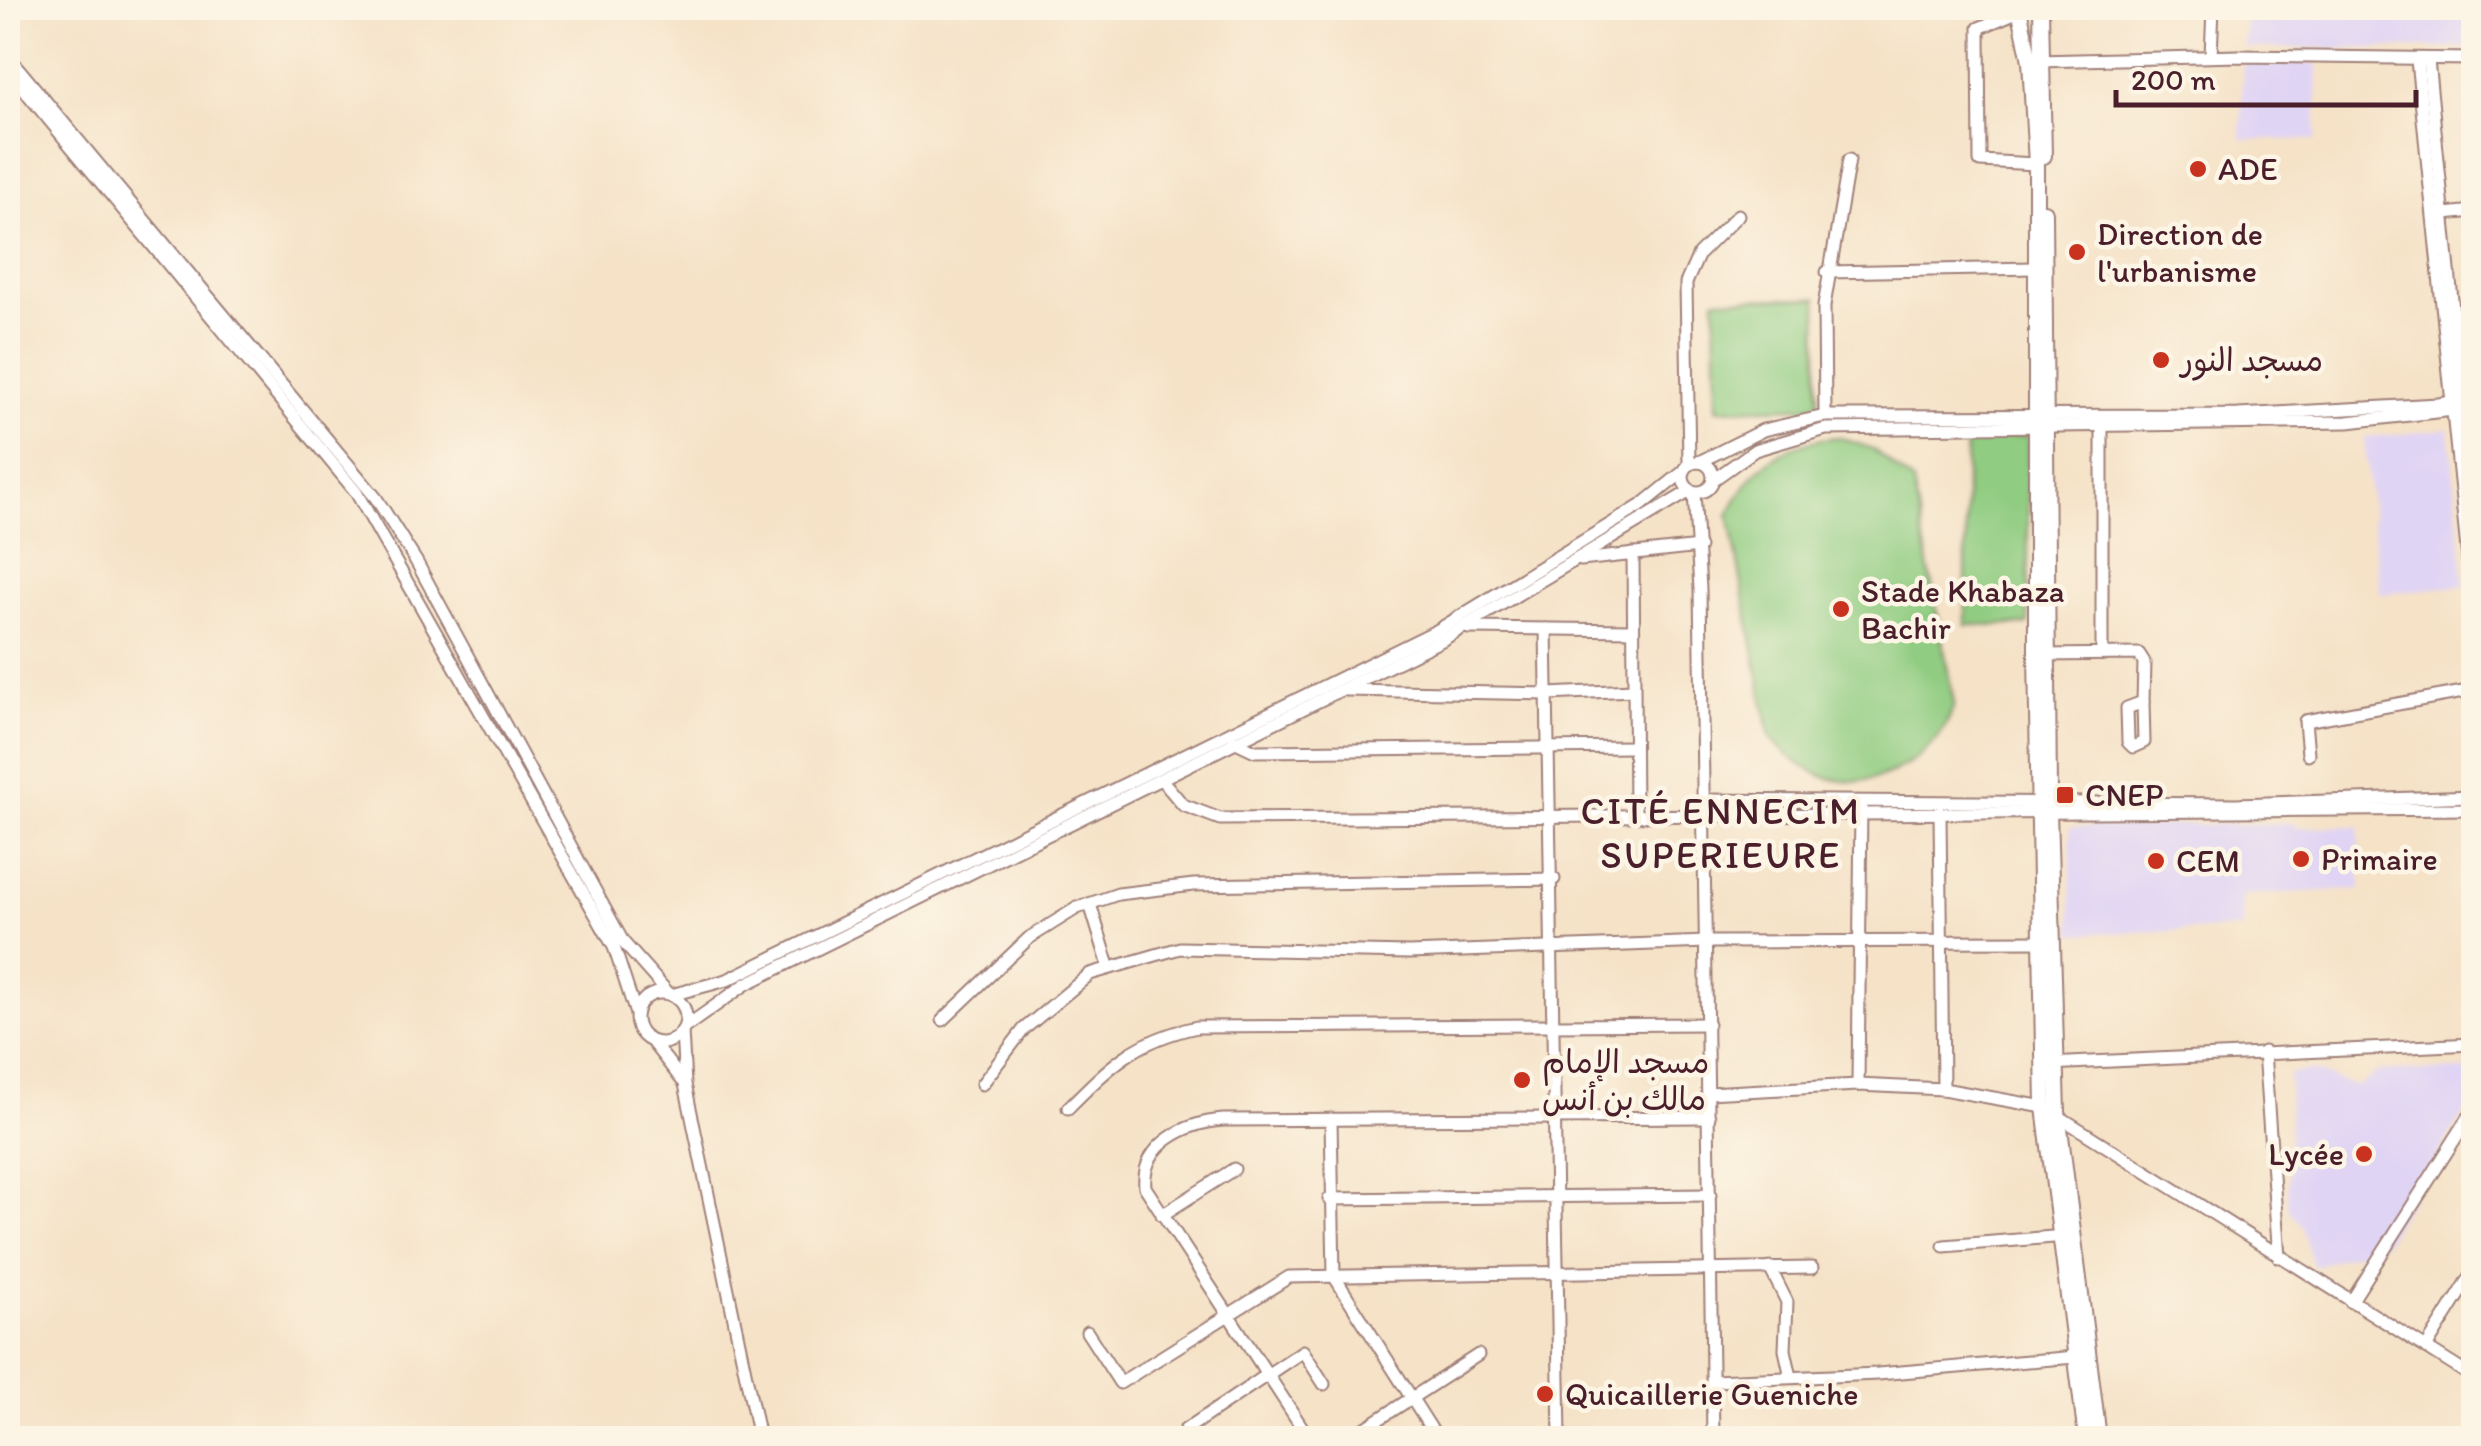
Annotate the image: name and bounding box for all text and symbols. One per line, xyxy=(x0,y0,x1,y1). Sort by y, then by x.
scale bar xyxy=(2116,45,2416,107)
text: 200 m xyxy=(2131,61,2216,98)
place label: ADE xyxy=(2218,150,2278,188)
marker: ADE xyxy=(2187,158,2209,180)
place label: Direction de l'urbanisme xyxy=(2097,215,2263,290)
marker: Direction de l'urbanisme xyxy=(2066,241,2088,263)
place label: مسجد النور xyxy=(2178,341,2323,381)
marker: مسجد النور xyxy=(2150,349,2172,371)
place label: Stade Khabaza Bachir xyxy=(1861,572,2065,647)
marker: Stade Khabaza Bachir xyxy=(1830,598,1852,620)
place label: CNEP xyxy=(2085,776,2164,814)
marker: CNEP xyxy=(2054,784,2076,806)
district label: CITÉ ENNECIM SUPERIEURE xyxy=(1580,788,1862,878)
place label: Primaire xyxy=(2321,840,2438,878)
place label: CEM xyxy=(2176,842,2240,880)
marker: Primaire xyxy=(2290,848,2312,870)
marker: CEM xyxy=(2145,850,2167,872)
place label: مسجد الإمام مالك بن أنس xyxy=(1542,1043,1709,1118)
marker: مسجد الإمام مالك بن أنس xyxy=(1511,1069,1533,1091)
place label: Lycée xyxy=(2268,1135,2344,1173)
marker: Lycée xyxy=(2353,1143,2375,1165)
place label: Quicaillerie Gueniche xyxy=(1565,1375,1859,1413)
marker: Quicaillerie Gueniche xyxy=(1534,1383,1556,1405)

